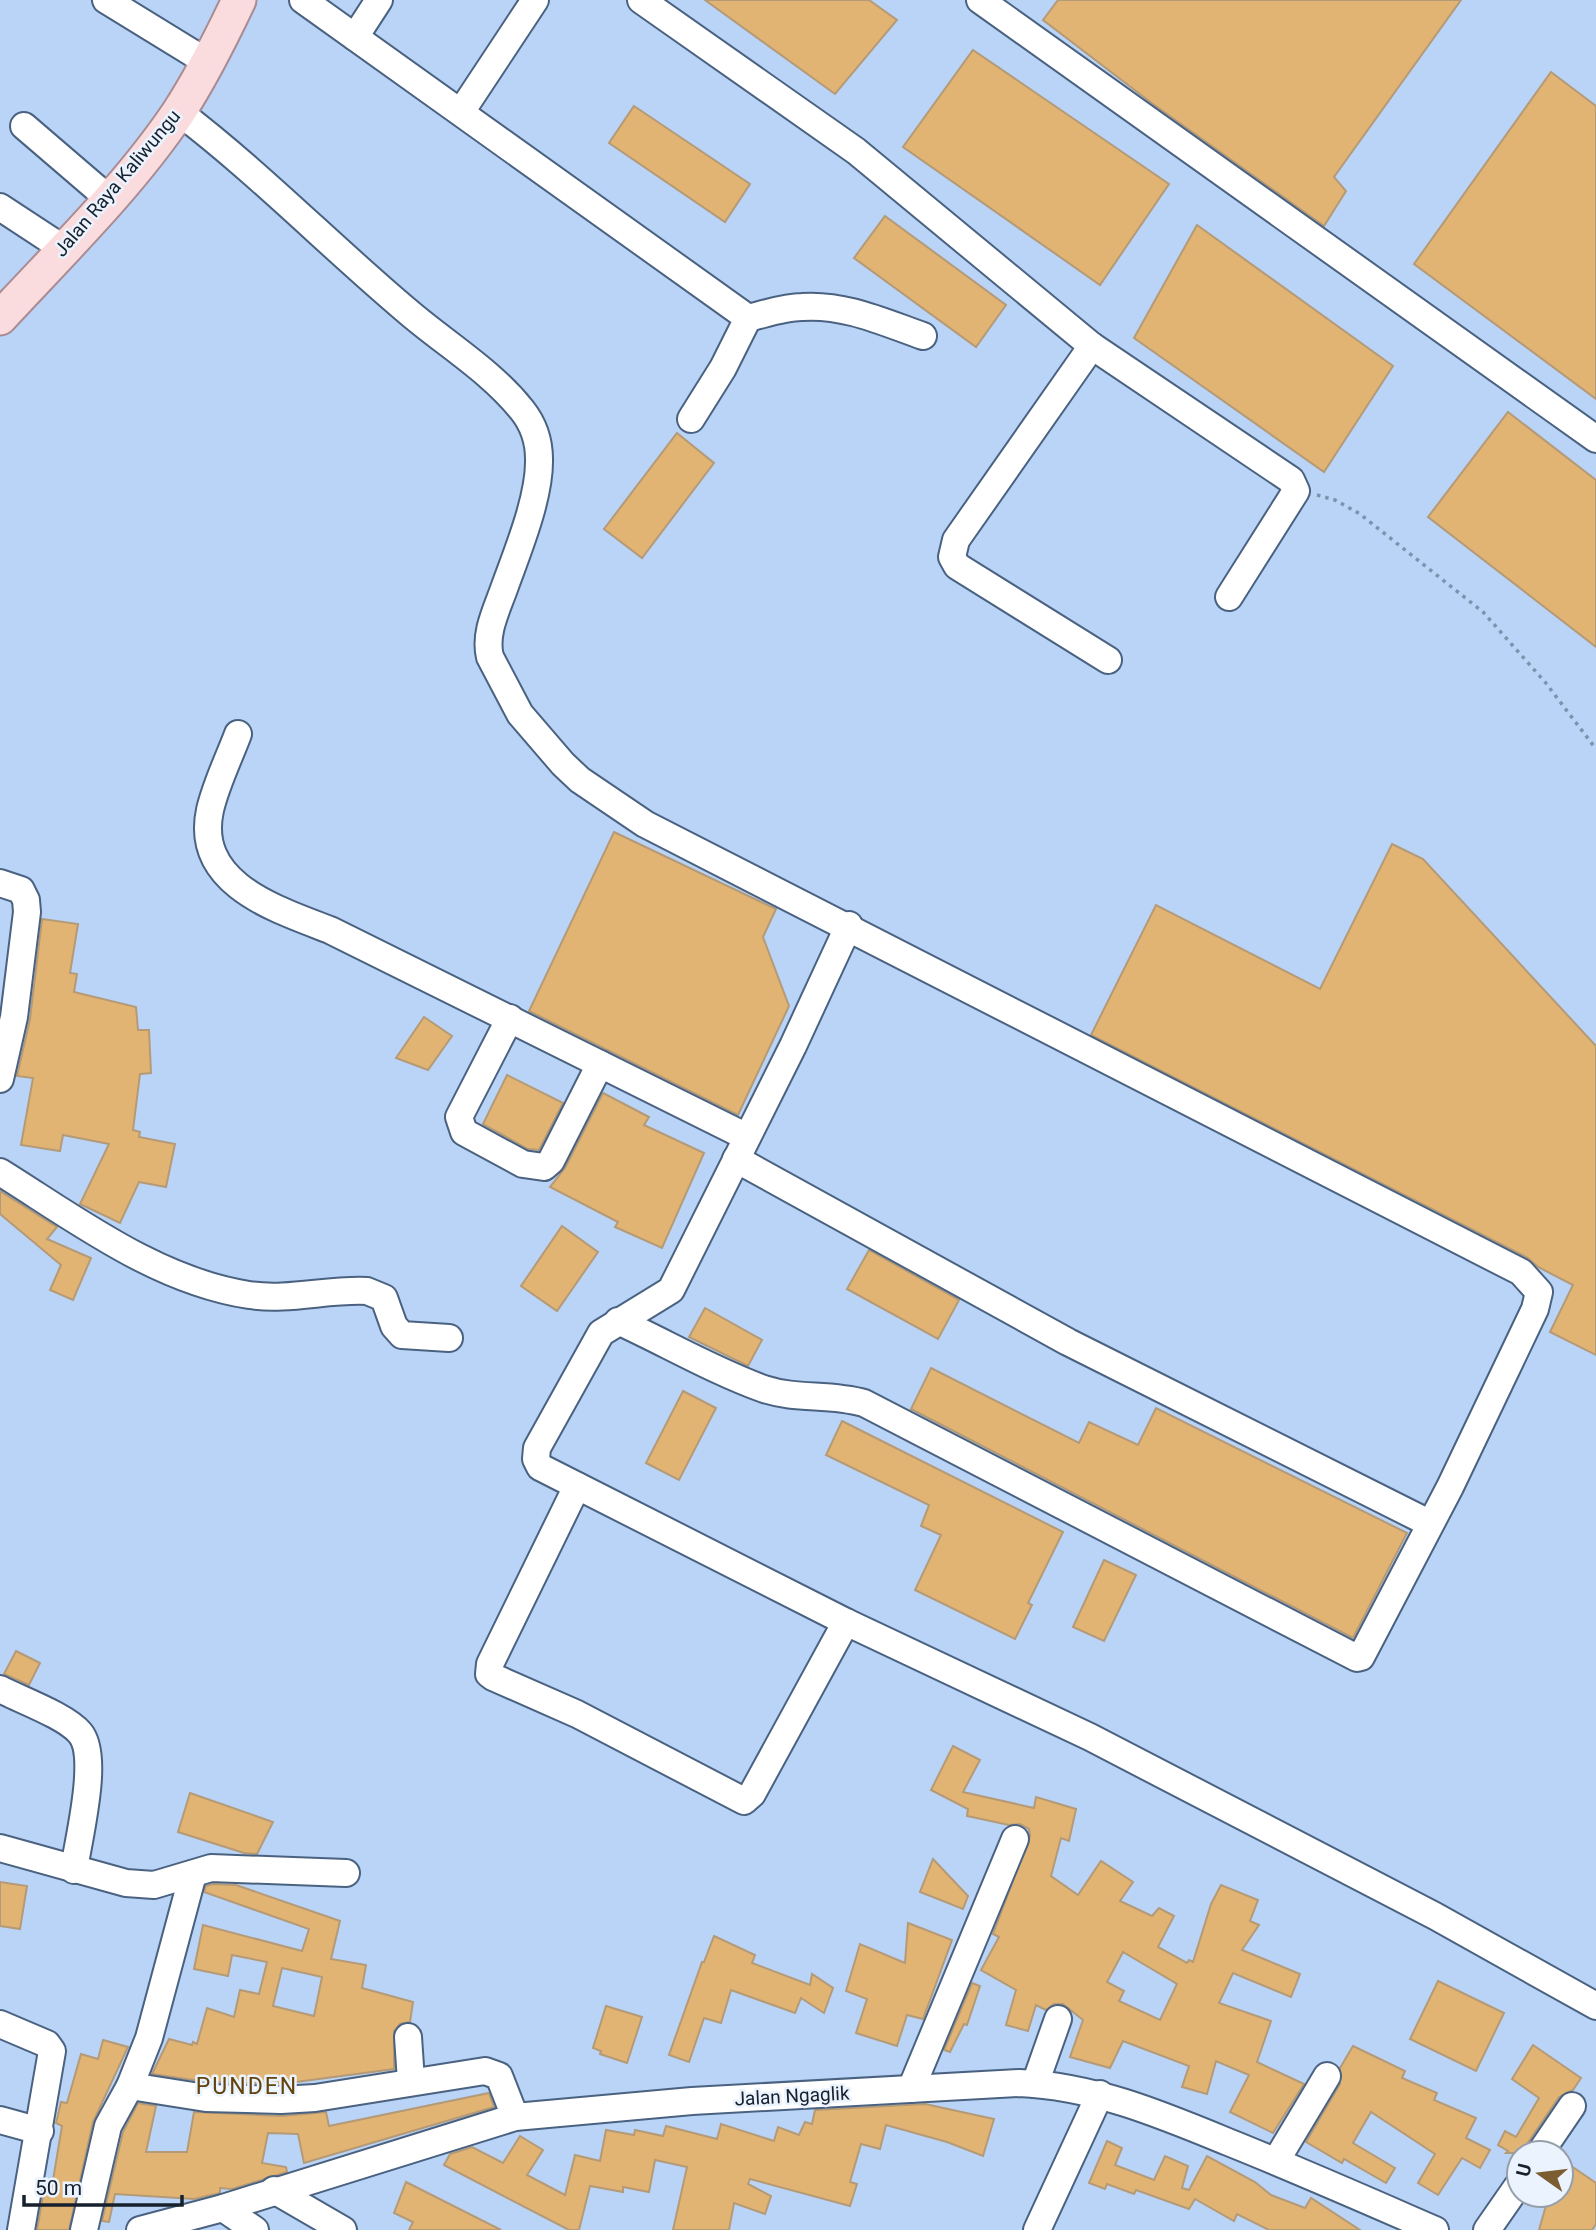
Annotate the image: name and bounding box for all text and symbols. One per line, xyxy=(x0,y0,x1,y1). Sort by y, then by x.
street label: Jalan Raya Kaliwungu xyxy=(49,105,185,261)
district label: PUNDEN xyxy=(196,2073,298,2100)
street label: Jalan Ngaglik xyxy=(734,2081,850,2110)
north arrow xyxy=(1505,2139,1575,2209)
text: U xyxy=(1511,2161,1537,2179)
scale bar xyxy=(24,2164,182,2208)
text: 50 m xyxy=(35,2176,82,2200)

